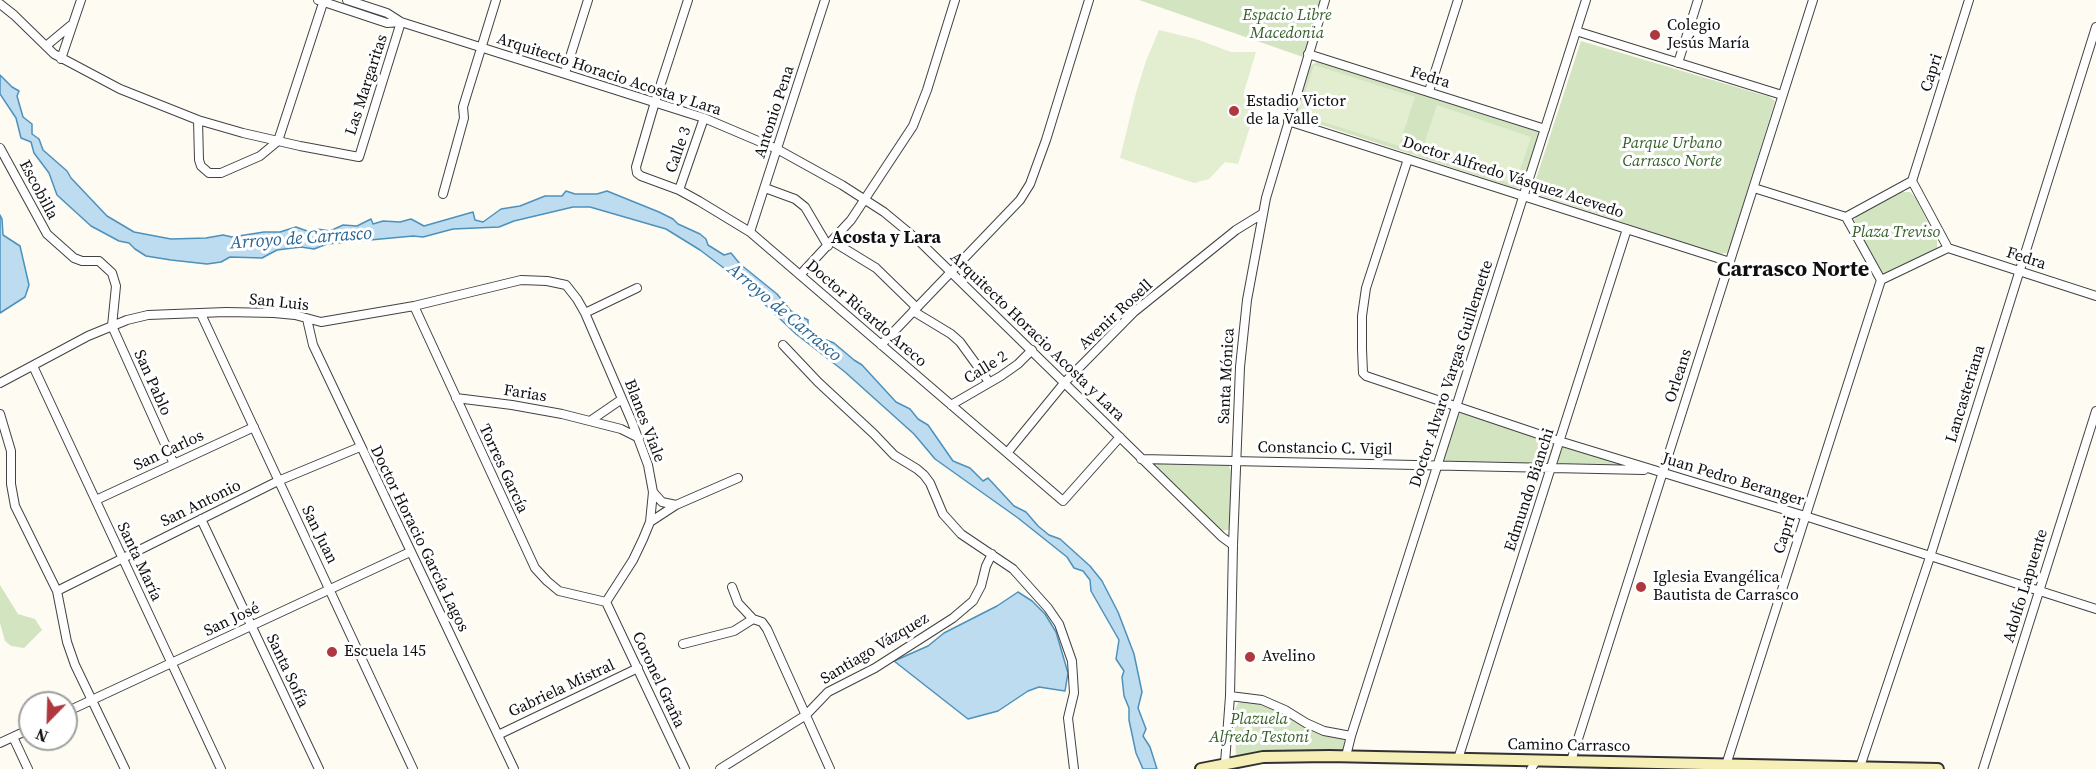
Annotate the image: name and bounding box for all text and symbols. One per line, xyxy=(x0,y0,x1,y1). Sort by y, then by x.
park label: Espacio Libre Macedonia xyxy=(1243,6,1331,44)
place label: Colegio Jesús María xyxy=(1667,16,1750,54)
marker: Colegio Jesús María xyxy=(1648,28,1662,42)
street label: Arquitecto Horacio Acosta y Lara xyxy=(494,30,724,120)
street label: Las Margaritas xyxy=(342,32,392,138)
street label: Capri xyxy=(1917,52,1947,94)
street label: Antonio Pena xyxy=(751,63,799,161)
street label: Fedra xyxy=(1408,63,1452,93)
place label: Estadio Victor de la Valle xyxy=(1246,92,1346,130)
marker: Estadio Victor de la Valle xyxy=(1227,104,1241,118)
street label: Calle 3 xyxy=(662,124,696,176)
street label: Doctor Alfredo Vásquez Acevedo xyxy=(1400,133,1626,223)
park label: Parque Urbano Carrasco Norte xyxy=(1622,134,1722,172)
street label: Escobilla xyxy=(14,157,62,223)
water label: Arroyo de Carrasco xyxy=(229,223,373,255)
park label: Plaza Treviso xyxy=(1852,223,1940,243)
district label: Acosta y Lara xyxy=(831,227,941,249)
street label: Fedra xyxy=(2004,244,2048,274)
street label: Arquitecto Horacio Acosta y Lara xyxy=(946,248,1128,426)
street label: Doctor Ricardo Areco xyxy=(802,256,930,372)
district label: Carrasco Norte xyxy=(1717,257,1869,283)
street label: Doctor Alvaro Vargas Guillemette xyxy=(1406,258,1498,490)
water label: Arroyo de Carrasco xyxy=(723,259,845,367)
street label: Avenir Rosell xyxy=(1075,276,1157,354)
street label: San Luis xyxy=(248,290,310,316)
street label: Santa Mónica xyxy=(1215,327,1239,425)
street label: Lancasteriana xyxy=(1942,343,1990,445)
street label: San Pablo xyxy=(129,347,175,419)
street label: Calle 2 xyxy=(961,347,1011,389)
street label: Orleans xyxy=(1661,347,1697,405)
street label: Blanes Viale xyxy=(619,377,669,465)
street label: Farias xyxy=(502,381,548,407)
street label: Torres García xyxy=(474,422,532,516)
street label: San Carlos xyxy=(131,426,207,476)
street label: Edmundo Bianchi xyxy=(1501,426,1559,554)
street label: Constancio C. Vigil xyxy=(1257,438,1393,460)
street label: Doctor Horacio García Lagos xyxy=(365,443,473,635)
street label: Juan Pedro Beranger xyxy=(1660,449,1806,511)
street label: San Antonio xyxy=(158,476,244,532)
street label: San Juan xyxy=(297,503,341,567)
street label: Capri xyxy=(1770,514,1800,556)
street label: Santa María xyxy=(112,520,166,604)
street label: Adolfo Lapuente xyxy=(2000,527,2052,645)
place label: Iglesia Evangélica Bautista de Carrasco xyxy=(1653,568,1799,606)
marker: Iglesia Evangélica Bautista de Carrasco xyxy=(1634,580,1648,594)
street label: San José xyxy=(201,599,263,641)
street label: Santiago Vázquez xyxy=(817,609,933,689)
street label: Coronel Graña xyxy=(627,629,689,731)
street label: Santa Sofía xyxy=(262,631,312,711)
place label: Escuela 145 xyxy=(344,642,426,662)
marker: Escuela 145 xyxy=(325,645,339,659)
place label: Avelino xyxy=(1262,647,1315,667)
marker: Avelino xyxy=(1243,650,1257,664)
street label: Gabriela Mistral xyxy=(506,656,618,722)
north arrow xyxy=(18,691,78,751)
park label: Plazuela Alfredo Testoni xyxy=(1209,710,1309,748)
text: N xyxy=(32,723,51,748)
street label: Camino Carrasco xyxy=(1507,735,1631,757)

